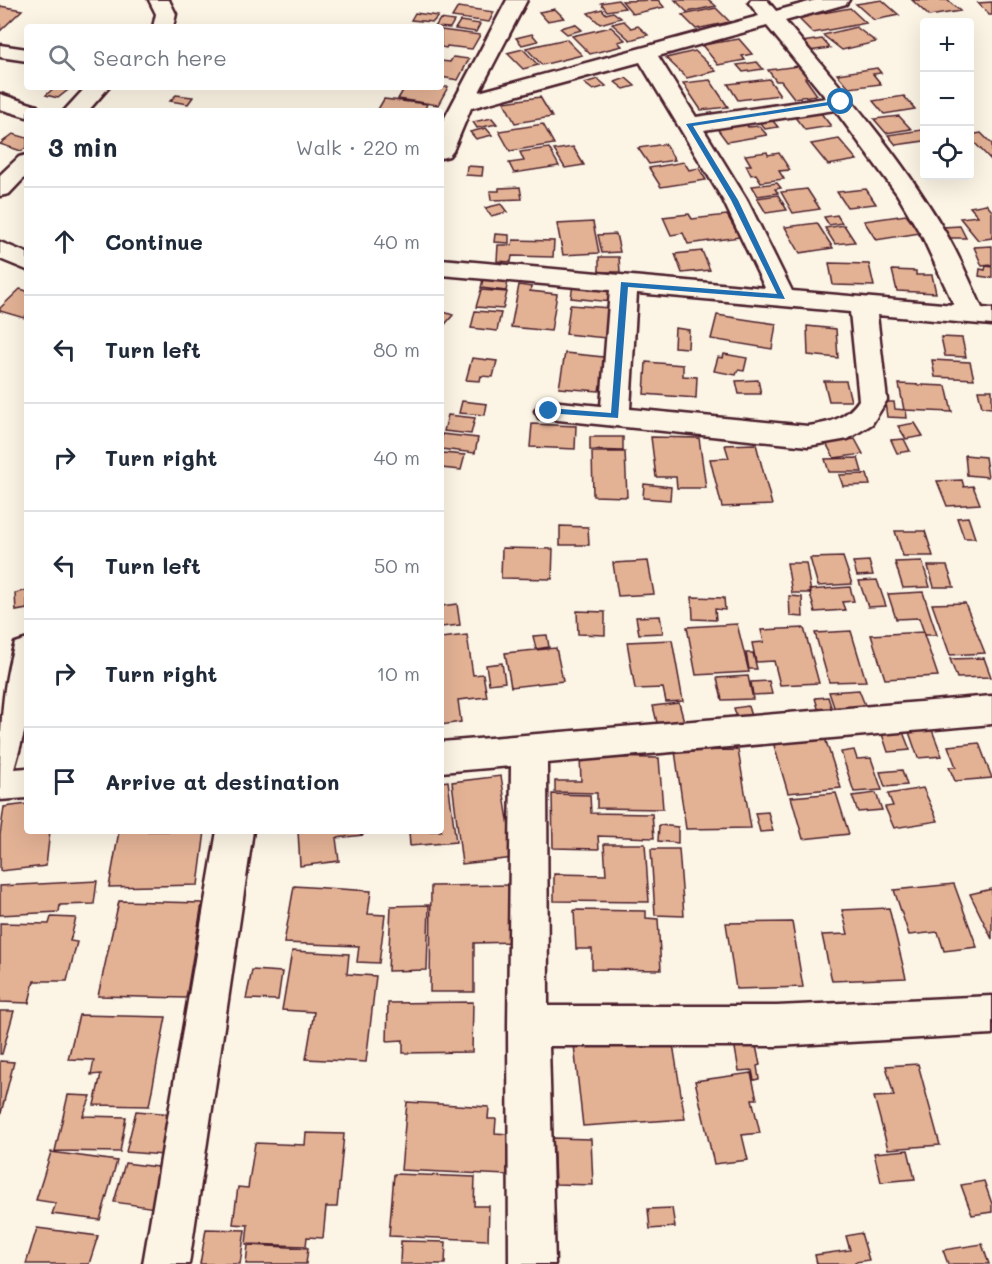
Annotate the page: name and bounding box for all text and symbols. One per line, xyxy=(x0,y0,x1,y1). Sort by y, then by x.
map controls xyxy=(920,18,974,180)
button: + xyxy=(920,18,974,72)
search box xyxy=(24,24,444,90)
icon: search xyxy=(45,41,78,74)
text: Search here xyxy=(93,43,227,72)
button: − xyxy=(920,72,974,126)
route start xyxy=(827,88,853,114)
button: locate xyxy=(920,126,974,180)
text: 3 min xyxy=(48,130,117,164)
text: Walk · 220 m xyxy=(296,134,420,160)
icon: ahead xyxy=(48,225,81,258)
text: Continue xyxy=(105,227,203,256)
text: 40 m xyxy=(374,228,420,254)
icon: left xyxy=(48,333,81,366)
text: Turn left xyxy=(105,335,201,364)
text: 80 m xyxy=(373,336,420,362)
route end xyxy=(535,397,561,423)
icon: right xyxy=(48,441,81,474)
text: Turn right xyxy=(105,443,217,472)
text: 40 m xyxy=(374,444,420,470)
icon: left xyxy=(48,549,81,582)
text: Turn left xyxy=(105,551,201,580)
text: 50 m xyxy=(374,552,420,578)
icon: right xyxy=(48,657,81,690)
text: Turn right xyxy=(105,659,217,688)
text: 10 m xyxy=(376,660,420,686)
icon: arrive xyxy=(48,765,81,798)
text: Arrive at destination xyxy=(105,767,340,796)

